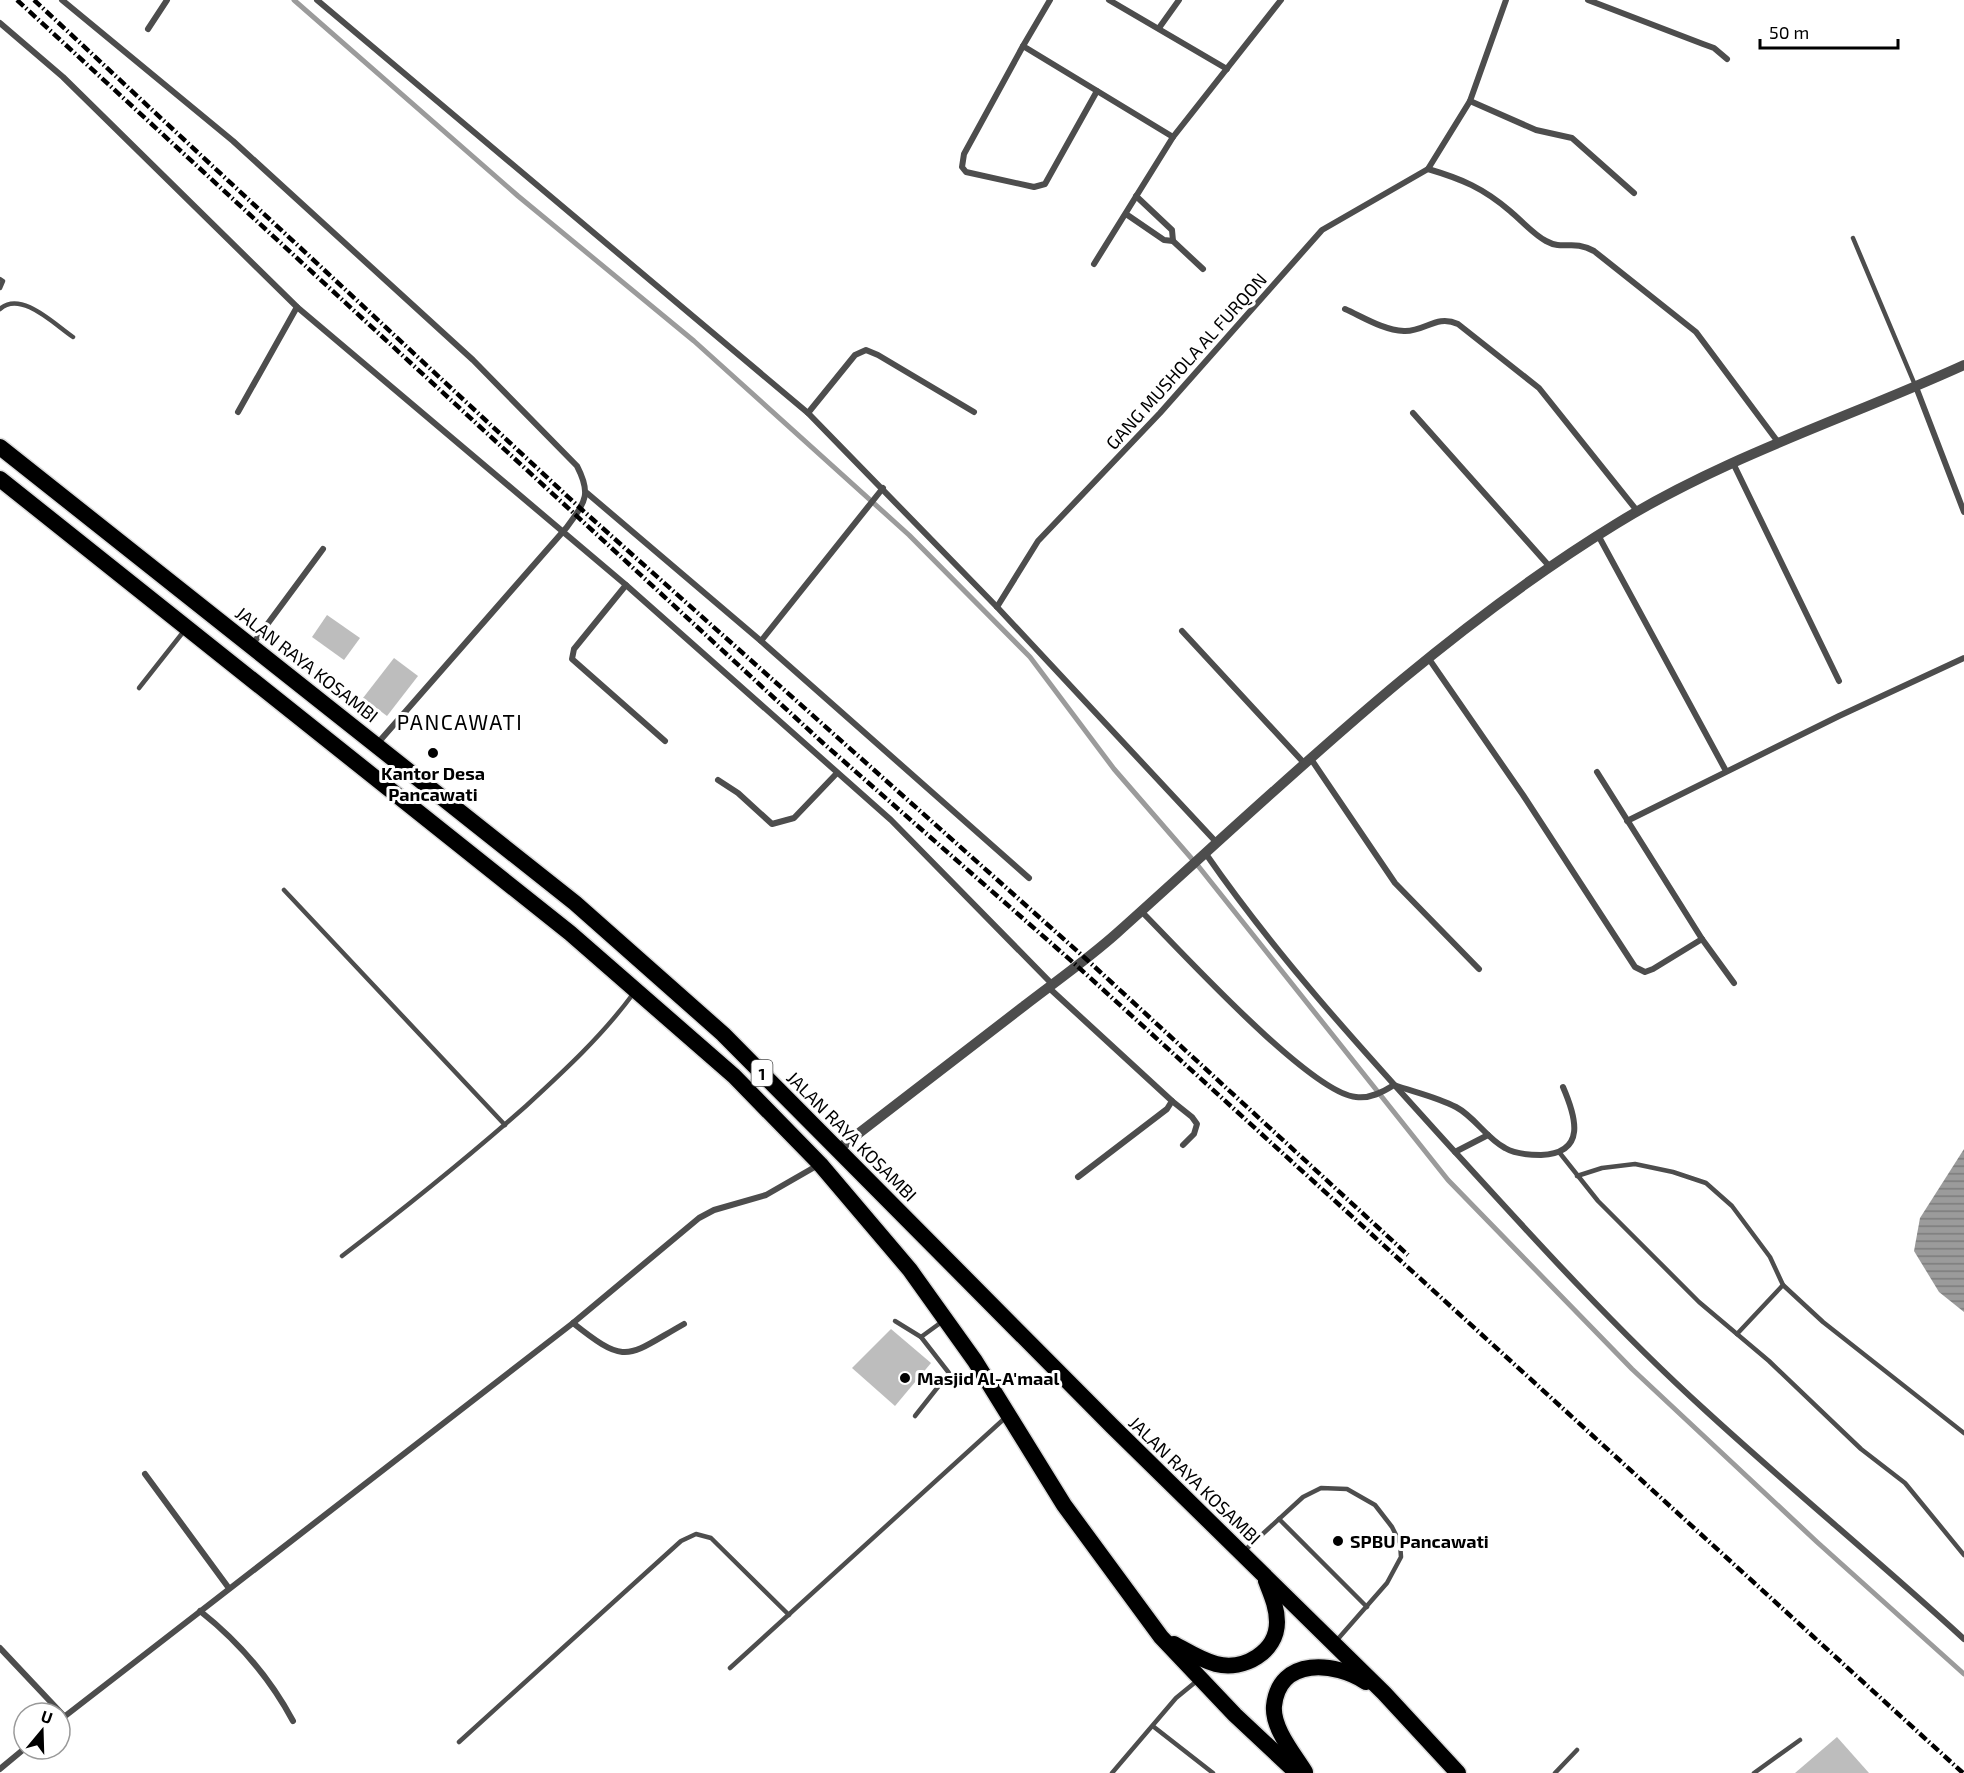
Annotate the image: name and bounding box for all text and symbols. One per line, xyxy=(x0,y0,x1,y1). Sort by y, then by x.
scale bar xyxy=(1760,12,1898,50)
text: 50 m xyxy=(1769,21,1809,43)
street label: GANG MUSHOLA AL FURQON xyxy=(1101,268,1271,454)
street label: JALAN RAYA KOSAMBI xyxy=(231,601,383,727)
district label: PANCAWATI xyxy=(397,709,523,734)
marker: Kantor Desa Pancawati xyxy=(426,746,440,760)
place label: Kantor Desa Pancawati xyxy=(381,762,485,805)
road number: 1 xyxy=(752,1060,772,1086)
street label: JALAN RAYA KOSAMBI xyxy=(782,1066,922,1206)
place label: Masjid Al-A'maal xyxy=(917,1367,1060,1389)
marker: Masjid Al-A'maal xyxy=(898,1371,912,1385)
street label: JALAN RAYA KOSAMBI xyxy=(1124,1411,1266,1549)
place label: SPBU Pancawati xyxy=(1350,1530,1489,1552)
marker: SPBU Pancawati xyxy=(1331,1534,1345,1548)
north arrow xyxy=(12,1701,72,1761)
text: U xyxy=(39,1706,55,1727)

